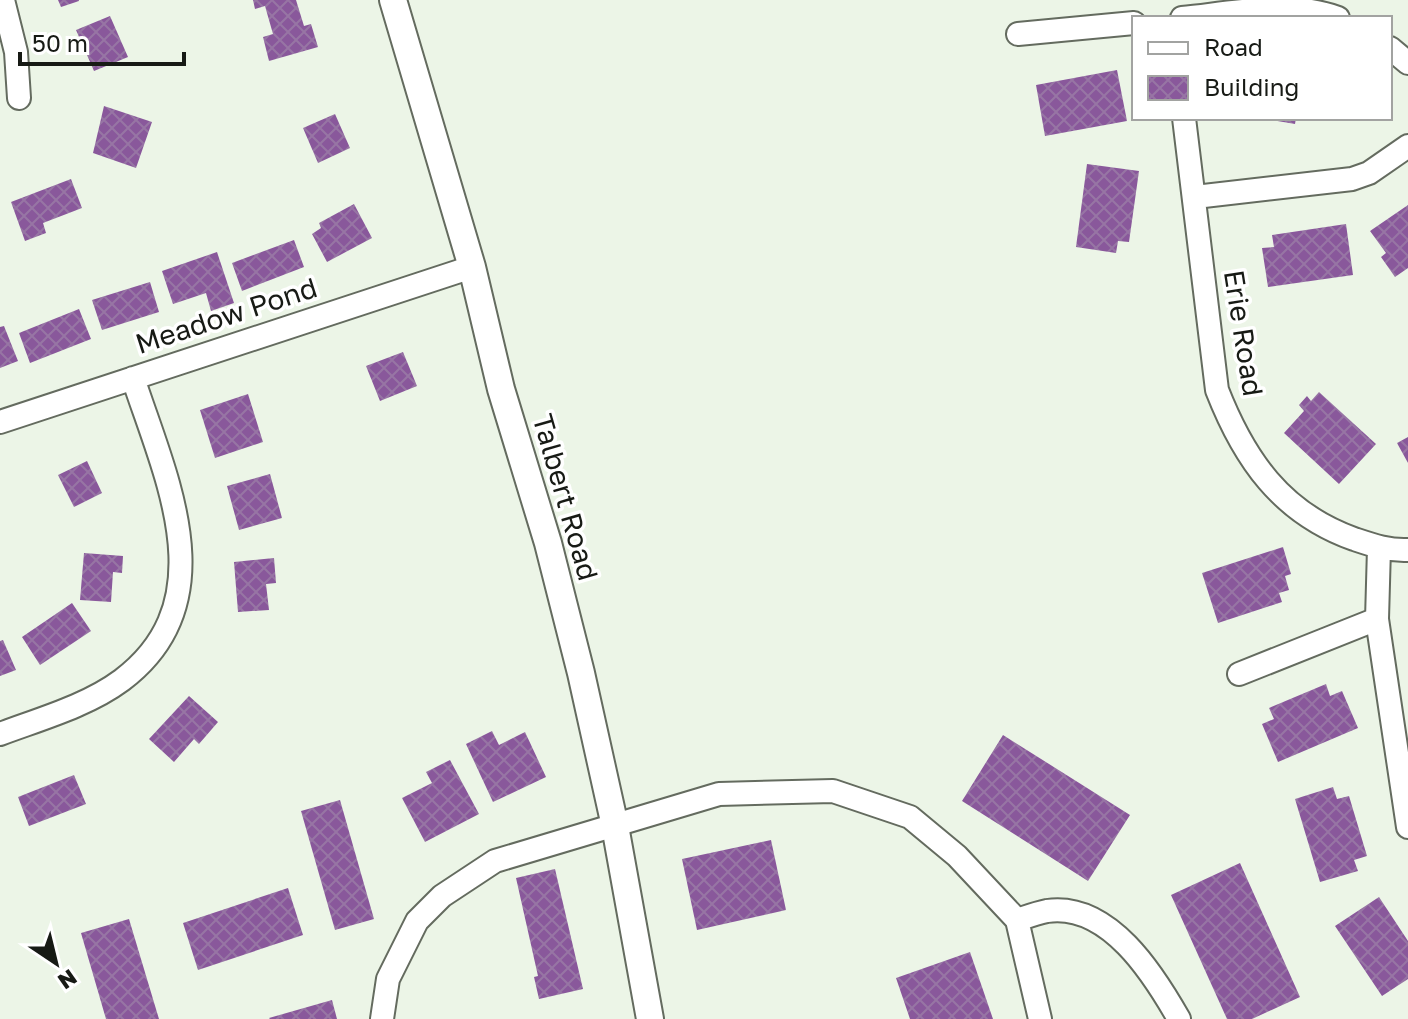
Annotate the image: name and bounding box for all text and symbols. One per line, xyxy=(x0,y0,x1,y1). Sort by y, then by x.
scale bar xyxy=(20,16,184,66)
legend xyxy=(1132,16,1392,120)
text: 50 m xyxy=(32,28,88,57)
text: Road xyxy=(1204,32,1263,61)
text: Building xyxy=(1204,72,1299,101)
street label: Erie Road xyxy=(1218,268,1270,398)
street label: Meadow Pond xyxy=(131,270,321,360)
street label: Talbert Road xyxy=(527,410,605,584)
north arrow xyxy=(16,923,96,1003)
text: N xyxy=(53,964,82,996)

